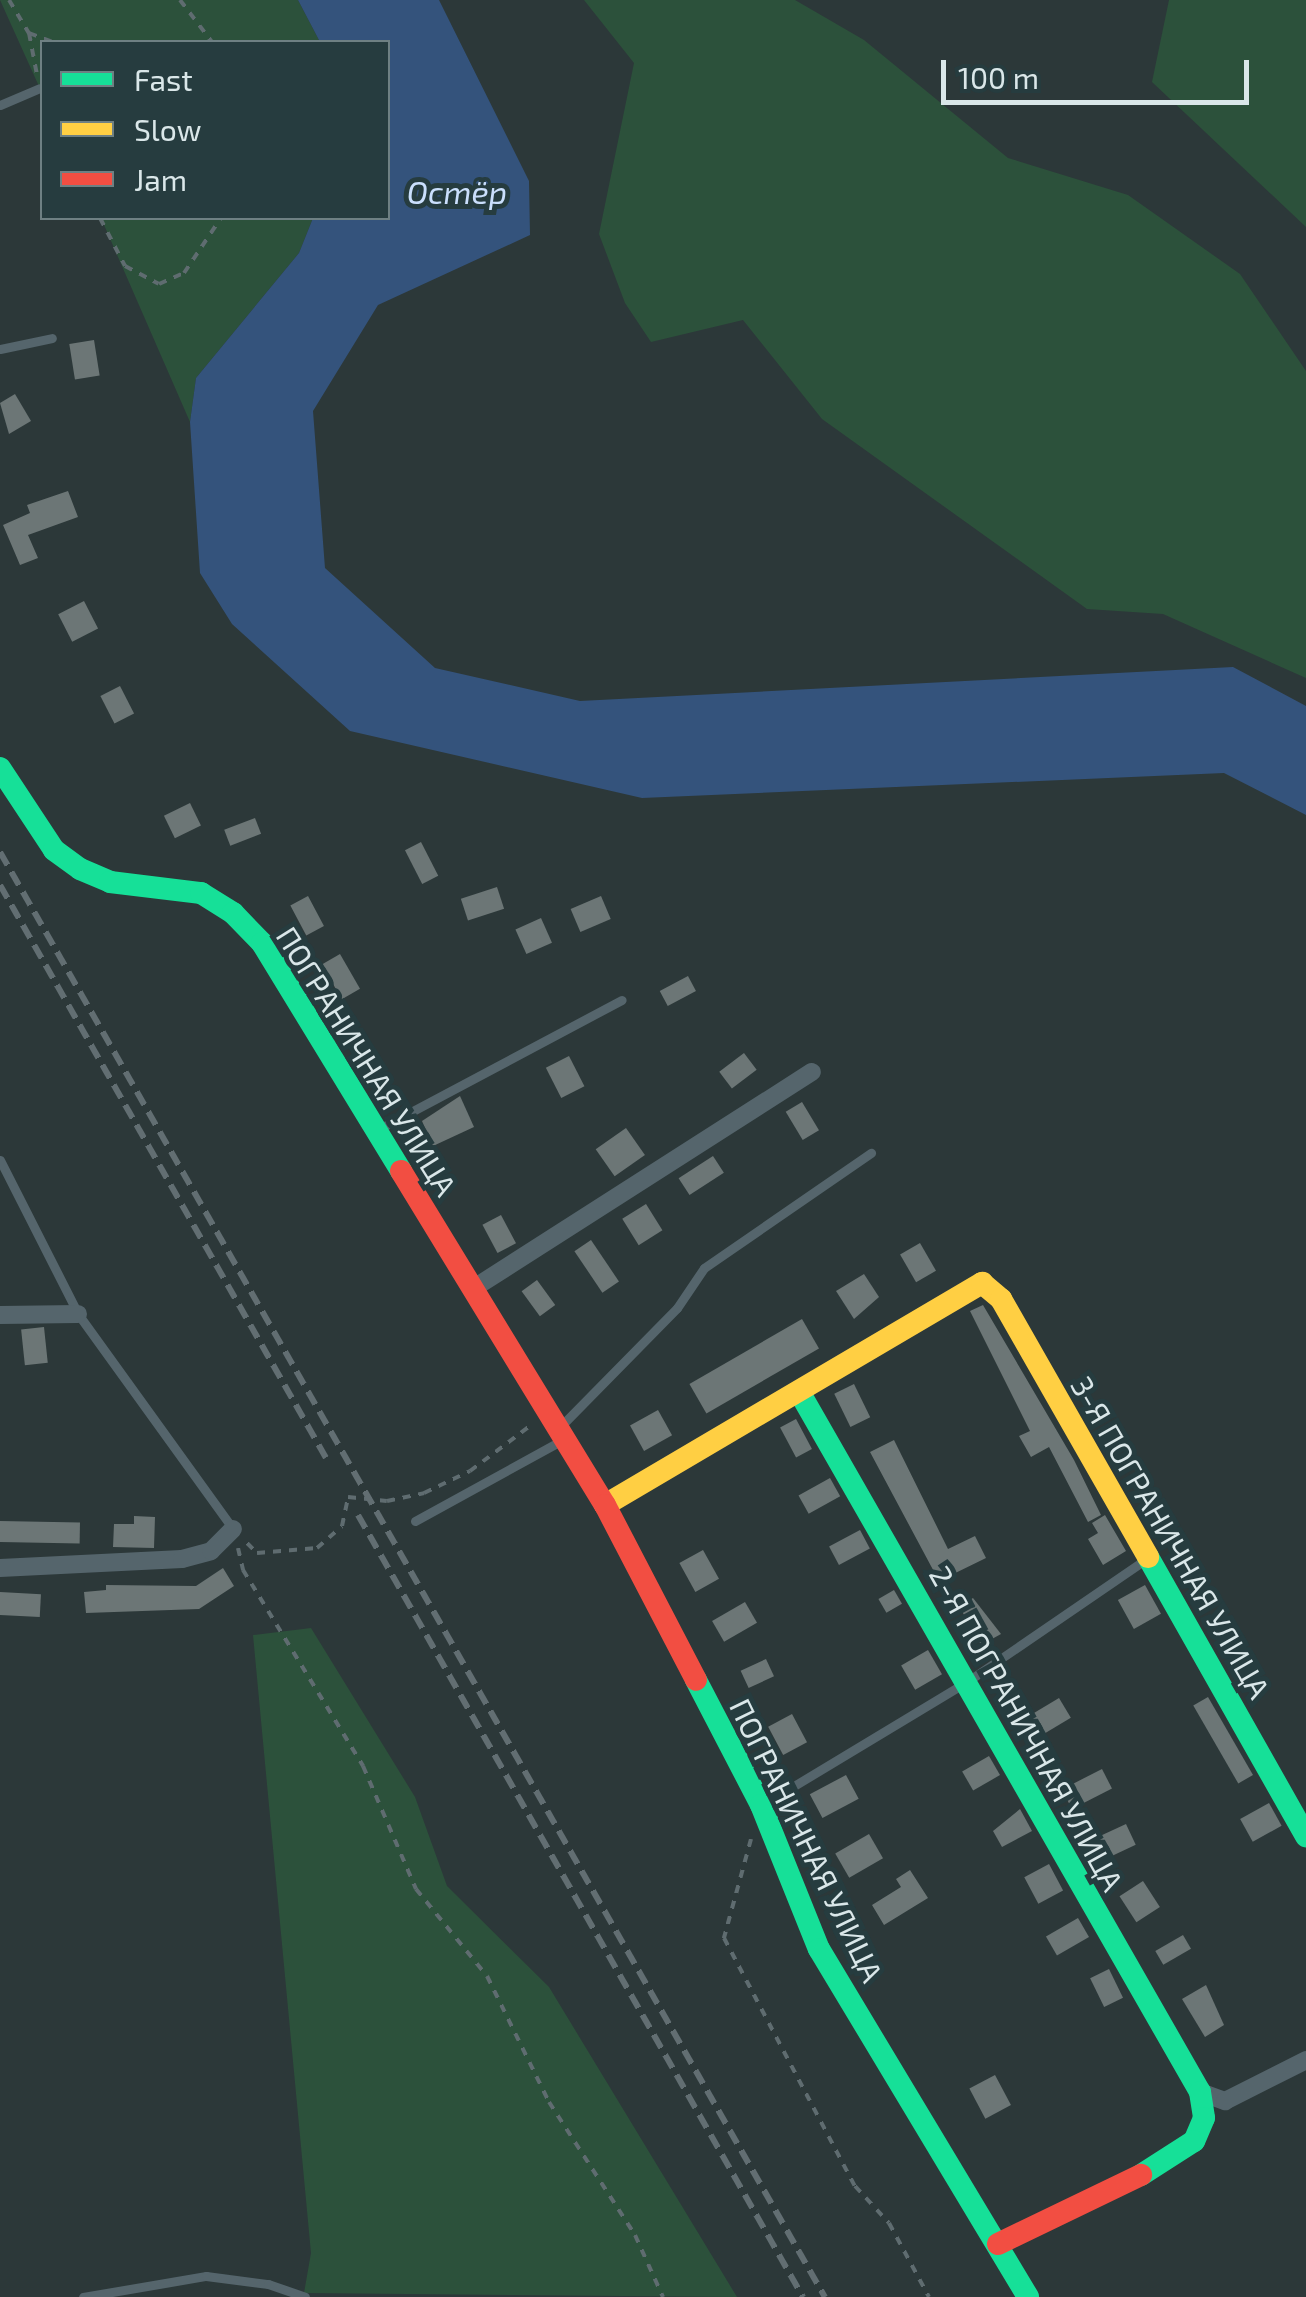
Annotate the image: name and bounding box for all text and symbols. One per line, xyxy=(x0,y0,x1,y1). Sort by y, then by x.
legend xyxy=(40,40,390,220)
scale bar xyxy=(946,40,1254,102)
text: 100 m xyxy=(958,59,1039,95)
text: Fast xyxy=(134,61,193,97)
text: Slow xyxy=(134,111,201,147)
text: Jam xyxy=(134,161,187,197)
water label: Остёр xyxy=(407,172,507,210)
street label: ПОГРАНИЧНАЯ УЛИЦА xyxy=(269,920,465,1202)
street label: 3-Я ПОГРАНИЧНАЯ УЛИЦА xyxy=(1064,1370,1278,1704)
street label: 2-Я ПОГРАНИЧНАЯ УЛИЦА xyxy=(923,1559,1131,1897)
street label: ПОГРАНИЧНАЯ УЛИЦА xyxy=(723,1693,891,1987)

